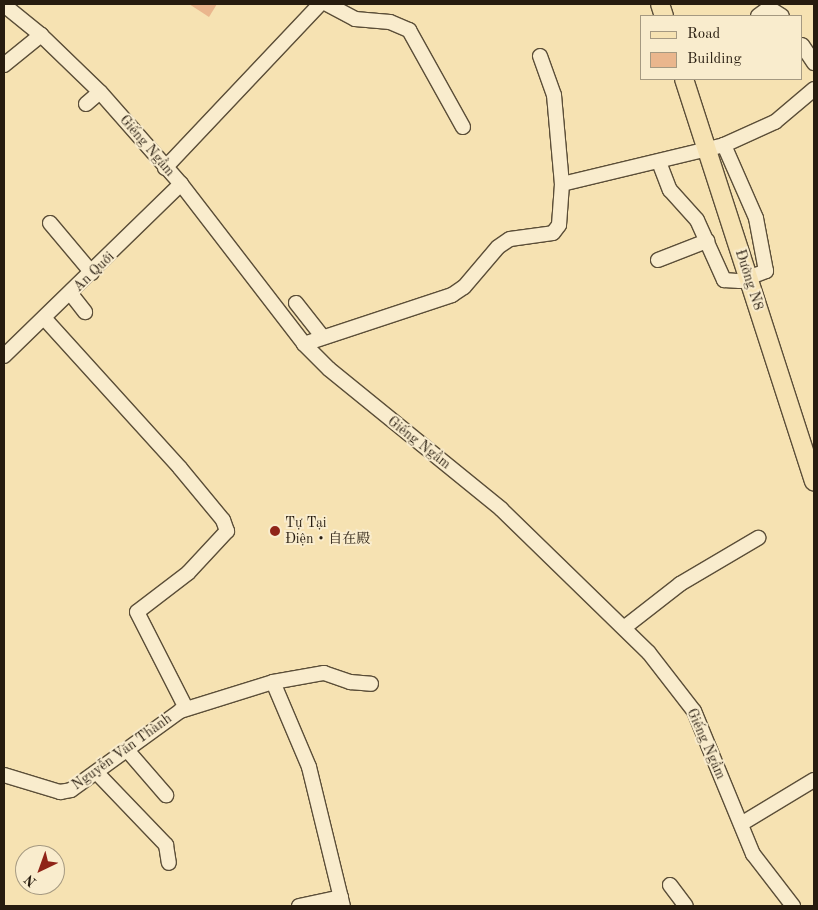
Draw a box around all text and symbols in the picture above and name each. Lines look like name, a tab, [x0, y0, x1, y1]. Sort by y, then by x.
legend	[640, 15, 803, 80]
text: Road	[687, 27, 720, 42]
text: Building	[687, 52, 742, 67]
street label: Giếng Ngầm	[116, 112, 178, 180]
street label: Đường N8	[731, 247, 767, 313]
street label: An Quới	[70, 249, 118, 295]
street label: Giếng Ngầm	[384, 413, 454, 473]
place label: Tự Tại Điện • 自在殿	[285, 515, 370, 548]
marker: Tự Tại Điện • 自在殿	[269, 525, 281, 537]
street label: Giếng Ngầm	[683, 706, 729, 782]
street label: Nguyễn Văn Thành	[69, 710, 175, 794]
north arrow	[15, 845, 65, 895]
text: N	[22, 872, 39, 889]

